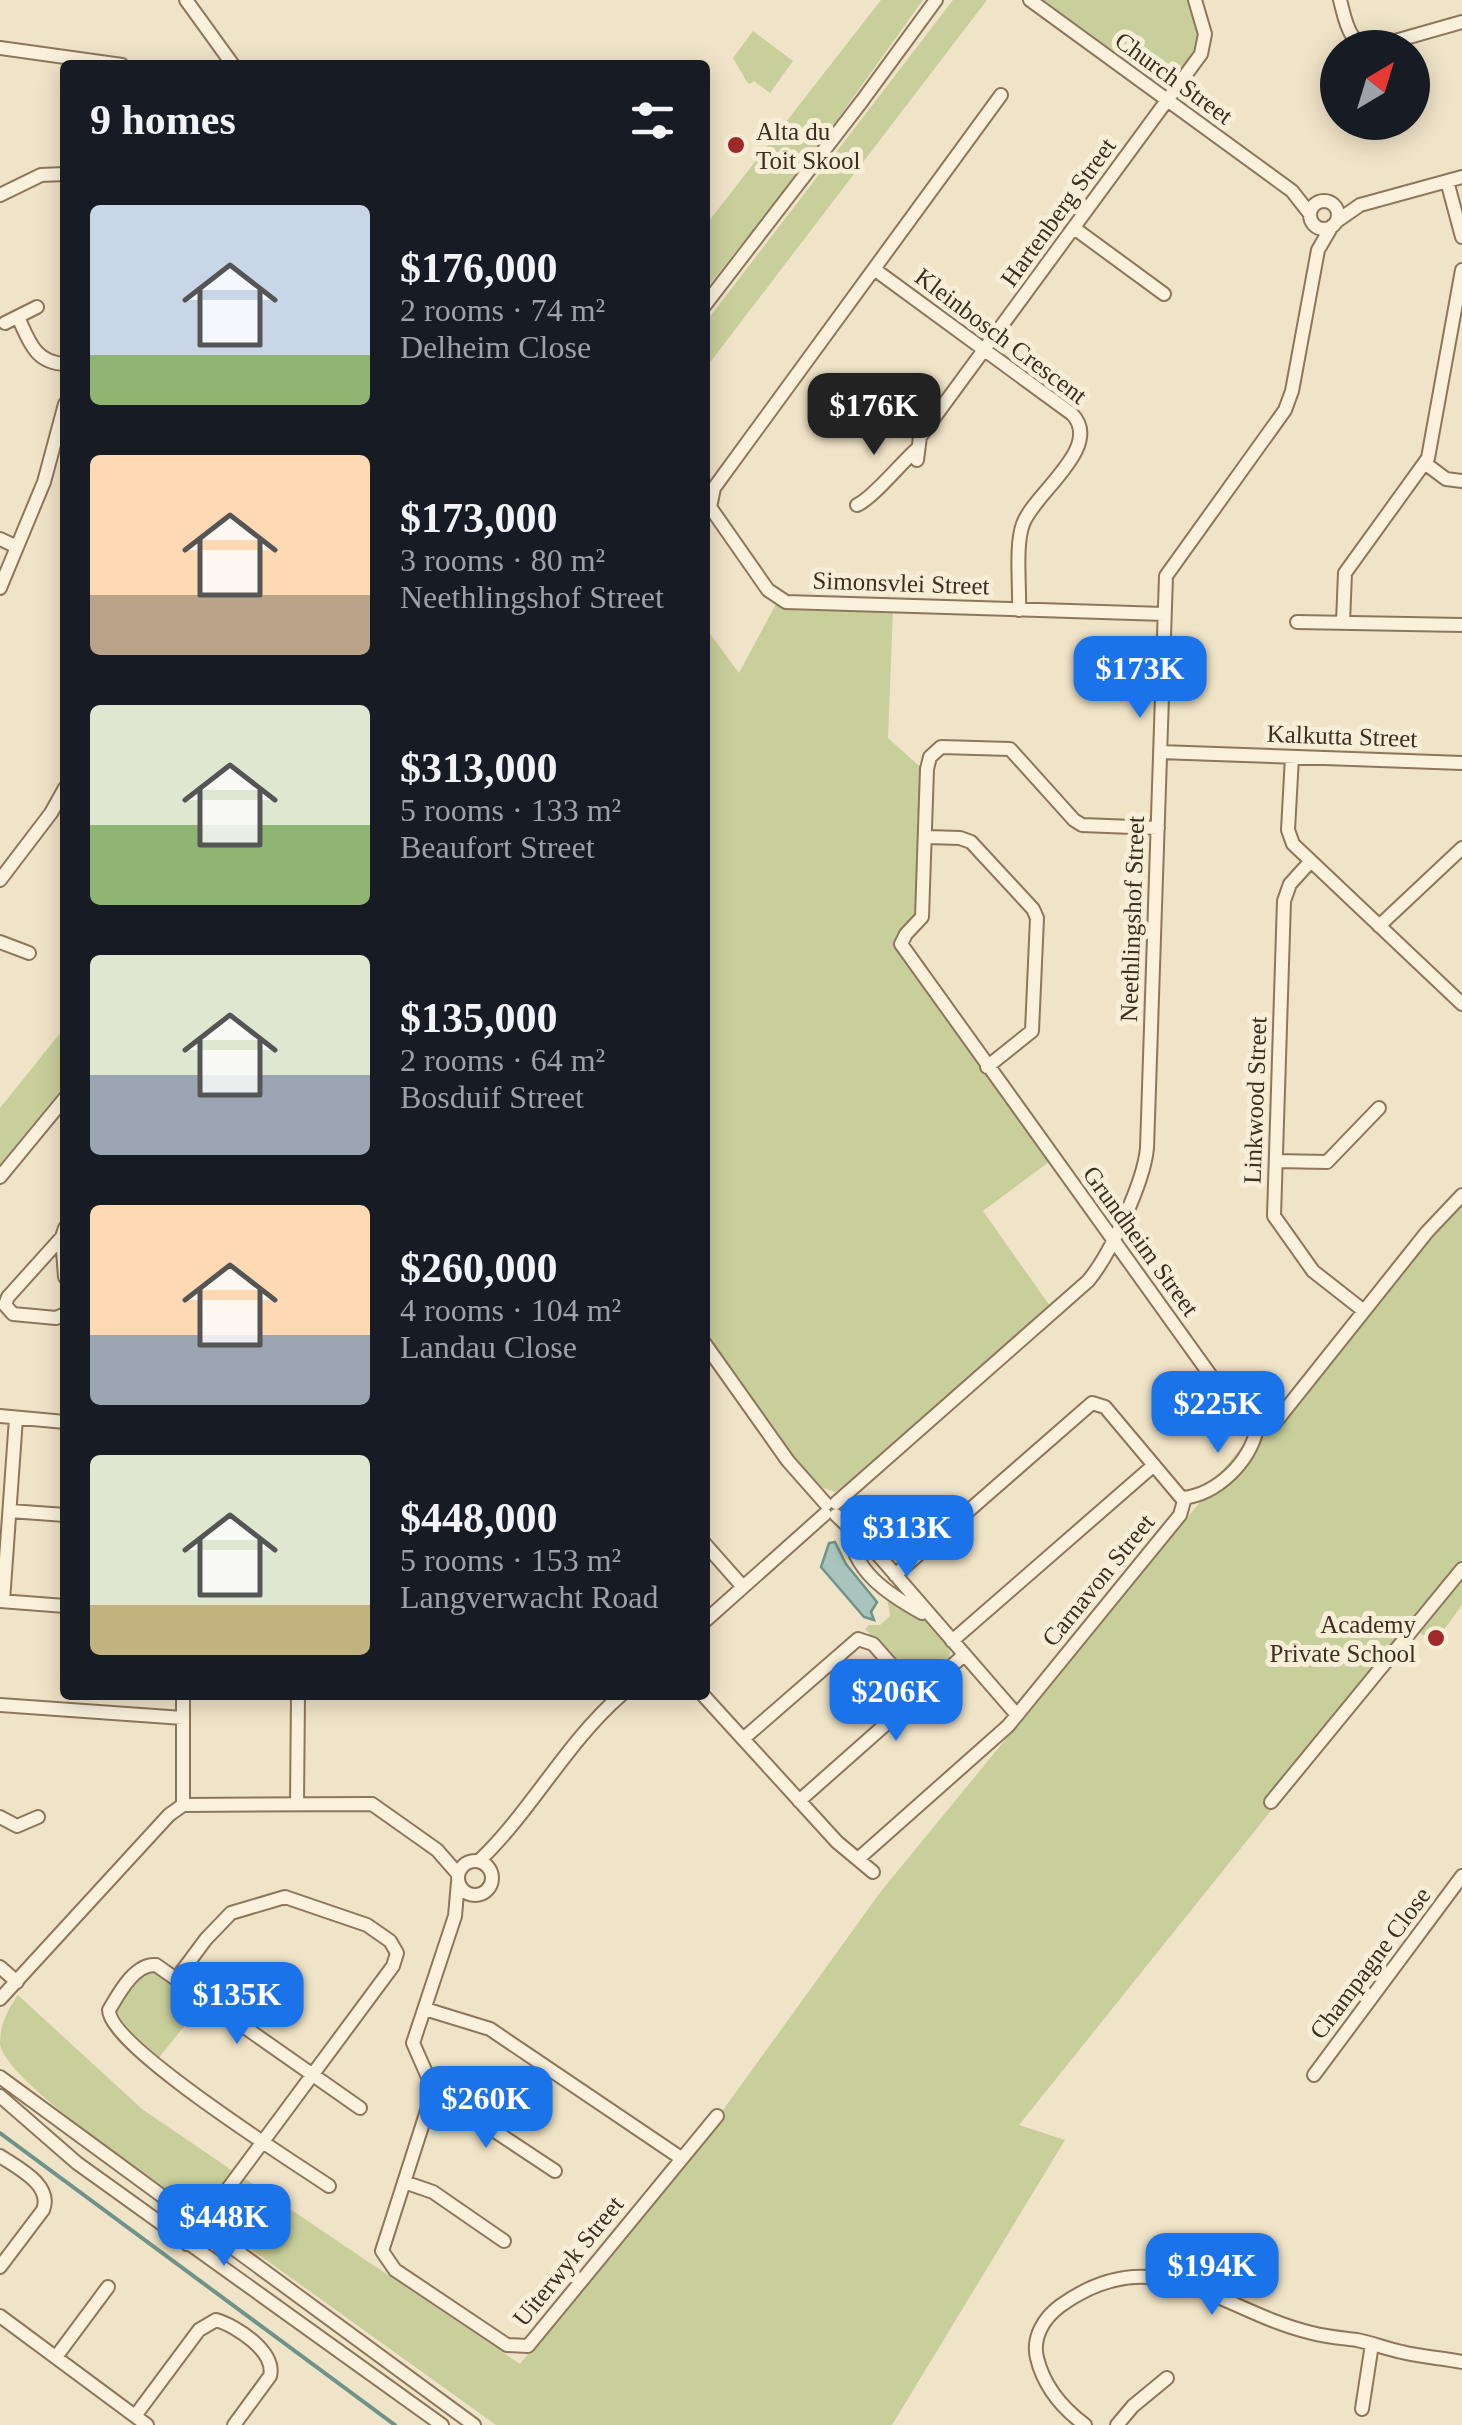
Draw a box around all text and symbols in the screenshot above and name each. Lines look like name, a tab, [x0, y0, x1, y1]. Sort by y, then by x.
street label: Church Street	[1110, 26, 1238, 130]
north arrow	[1320, 30, 1430, 140]
map controls	[1320, 30, 1430, 140]
icon: filters	[625, 93, 680, 148]
text: 9 homes	[90, 97, 236, 143]
place label: Alta du Toit Skool	[756, 118, 861, 174]
street label: Hartenberg Street	[995, 133, 1121, 291]
marker: Alta du Toit Skool	[725, 134, 747, 156]
icon: home	[170, 245, 290, 365]
text: $176,000	[400, 245, 558, 291]
street label: Kleinbosch Crescent	[910, 263, 1092, 409]
text: 2 rooms · 74 m²	[400, 292, 605, 328]
text: Delheim Close	[400, 329, 591, 365]
pin: $176K	[804, 373, 944, 458]
text: $176K	[830, 387, 918, 423]
icon: home	[170, 495, 290, 615]
text: $173,000	[400, 495, 558, 541]
text: 3 rooms · 80 m²	[400, 542, 605, 578]
street label: Simonsvlei Street	[812, 566, 990, 600]
text: Neethlingshof Street	[400, 579, 664, 615]
pin: $173K	[1070, 636, 1210, 721]
text: $173K	[1096, 650, 1184, 686]
street label: Kalkutta Street	[1266, 720, 1418, 752]
icon: home	[170, 745, 290, 865]
text: $313,000	[400, 745, 558, 791]
text: 5 rooms · 133 m²	[400, 792, 621, 828]
street label: Neethlingshof Street	[1115, 815, 1149, 1023]
text: Beaufort Street	[400, 829, 595, 865]
icon: home	[170, 995, 290, 1115]
text: $135,000	[400, 995, 558, 1041]
street label: Linkwood Street	[1239, 1016, 1271, 1184]
text: 2 rooms · 64 m²	[400, 1042, 605, 1078]
text: Bosduif Street	[400, 1079, 584, 1115]
street label: Grundheim Street	[1078, 1161, 1204, 1321]
icon: home	[170, 1245, 290, 1365]
text: $260,000	[400, 1245, 558, 1291]
text: 4 rooms · 104 m²	[400, 1292, 621, 1328]
text: Landau Close	[400, 1329, 577, 1365]
pin: $225K	[1148, 1371, 1288, 1456]
text: $225K	[1174, 1385, 1262, 1421]
icon: home	[170, 1495, 290, 1615]
text: $448,000	[400, 1495, 558, 1541]
pin: $313K	[837, 1495, 977, 1580]
text: $313K	[863, 1509, 951, 1545]
street label: Carnavon Street	[1037, 1509, 1159, 1651]
text: 5 rooms · 153 m²	[400, 1542, 621, 1578]
text: Langverwacht Road	[400, 1579, 659, 1615]
place label: Academy Private School	[1269, 1611, 1416, 1667]
marker: Academy Private School	[1425, 1627, 1447, 1649]
pin: $206K	[826, 1659, 966, 1744]
text: $206K	[852, 1673, 940, 1709]
street label: Champagne Close	[1304, 1882, 1436, 2044]
pin: $135K	[167, 1962, 307, 2047]
text: $135K	[193, 1976, 281, 2012]
pin: $260K	[416, 2066, 556, 2151]
text: $260K	[442, 2080, 530, 2116]
pin: $448K	[154, 2184, 294, 2269]
street label: Uiterwyk Street	[507, 2191, 629, 2331]
text: $448K	[180, 2198, 268, 2234]
pin: $194K	[1142, 2233, 1282, 2318]
text: $194K	[1168, 2247, 1256, 2283]

